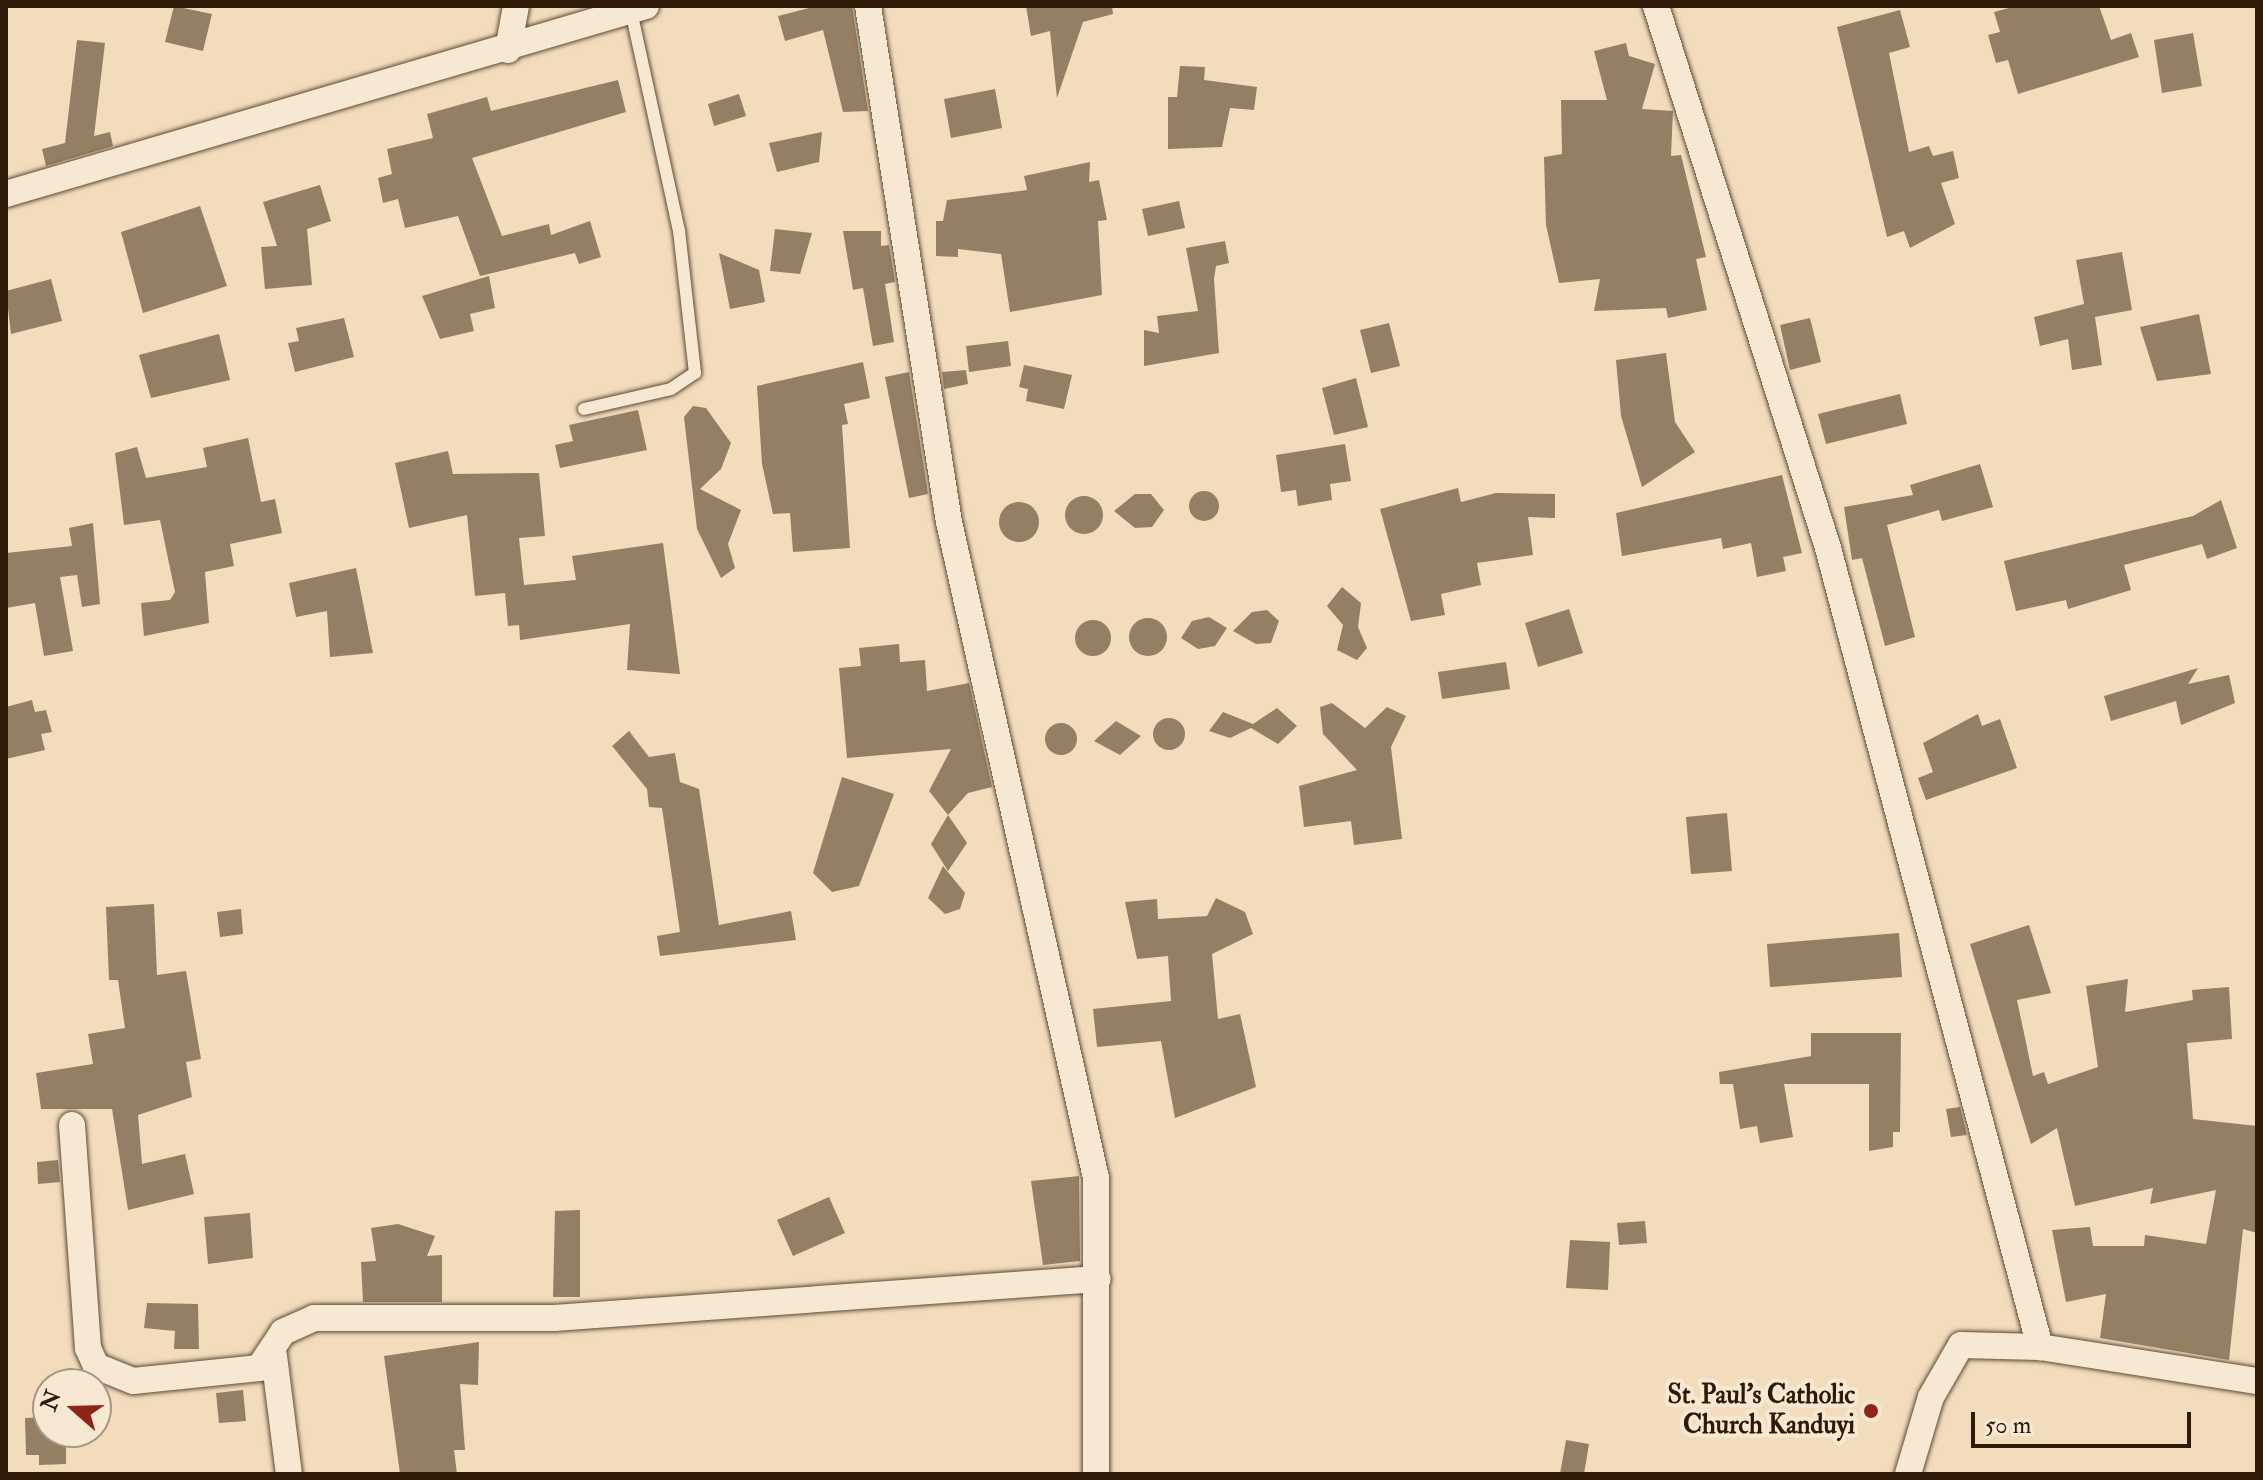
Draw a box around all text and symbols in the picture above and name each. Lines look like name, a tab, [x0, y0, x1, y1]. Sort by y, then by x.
north arrow	[32, 1368, 112, 1448]
place label: St. Paul's Catholic Church Kanduyi	[1668, 1380, 1855, 1442]
text: N	[35, 1386, 68, 1415]
scale bar	[1975, 1396, 2195, 1446]
marker: St. Paul's Catholic Church Kanduyi	[1862, 1402, 1880, 1420]
text: 50 m	[1985, 1410, 2031, 1441]

